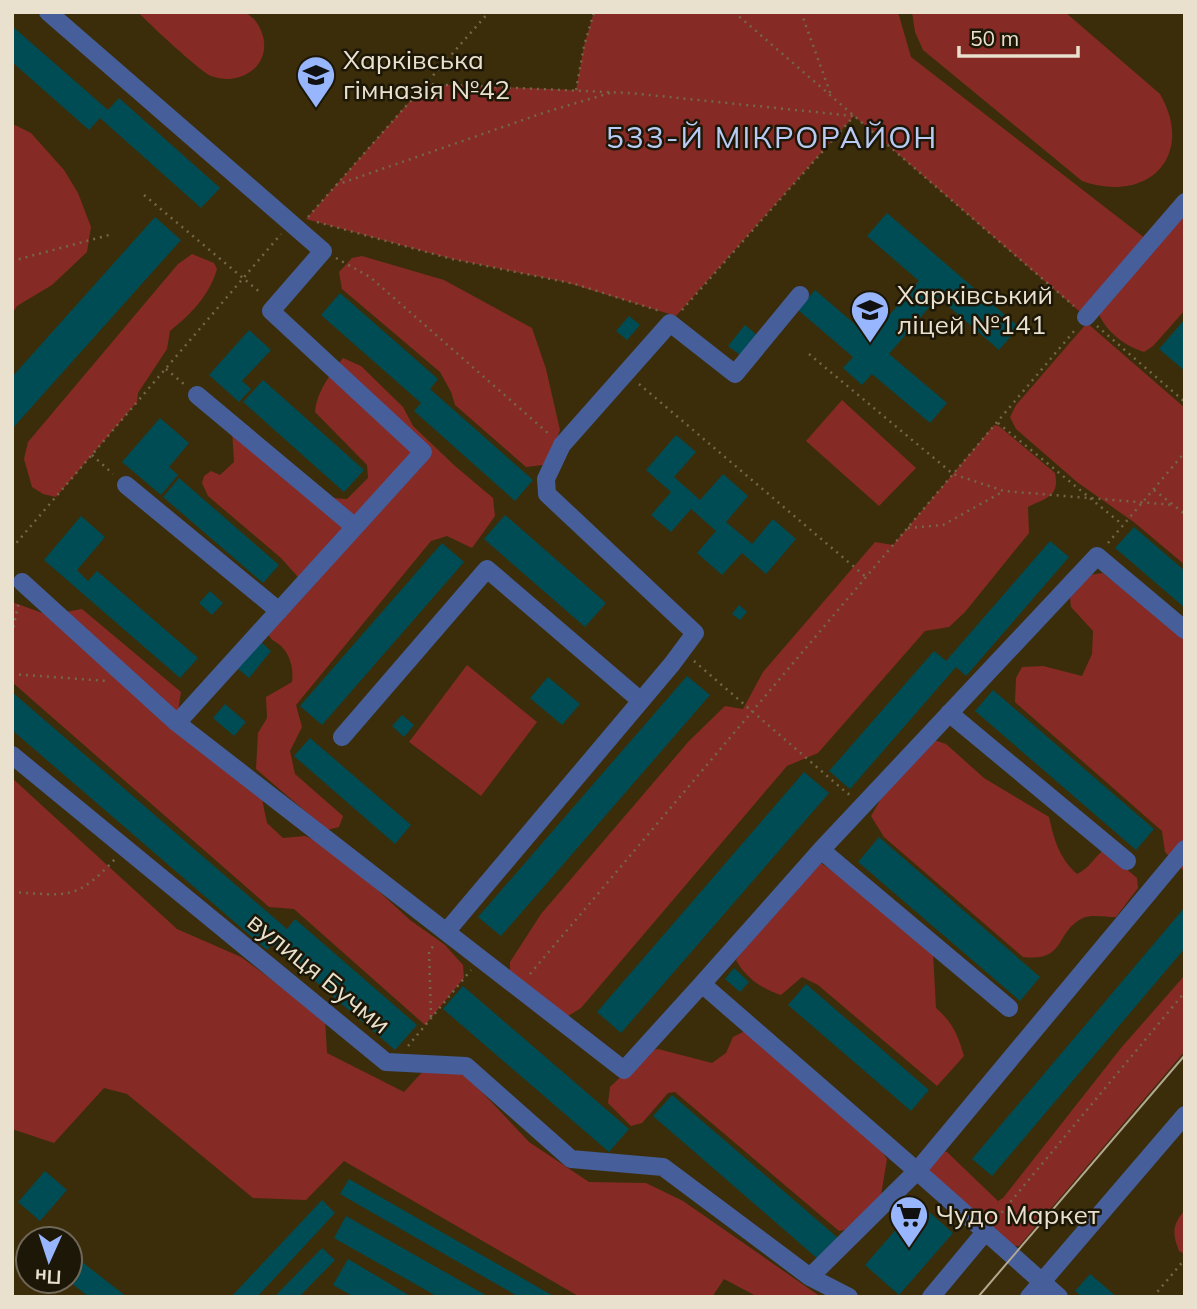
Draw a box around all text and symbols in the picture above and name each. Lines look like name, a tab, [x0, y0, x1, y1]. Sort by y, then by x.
scale bar	[959, 14, 1078, 58]
text: 50 m	[970, 25, 1019, 51]
place label: Харківська гімназія №42	[343, 43, 510, 106]
school or university icon: Харківська гімназія №42	[295, 54, 337, 109]
district label: 533-Й МІКРОРАЙОН	[606, 118, 938, 156]
place label: Харківський ліцей №141	[897, 278, 1053, 341]
school or university icon: Харківський ліцей №141	[849, 289, 891, 344]
street label: вулиця Бучми	[241, 905, 398, 1040]
supermarket icon: Чудо Маркет	[888, 1194, 930, 1249]
place label: Чудо Маркет	[936, 1198, 1100, 1231]
north arrow	[14, 1225, 84, 1295]
text: Пн	[34, 1264, 62, 1290]

